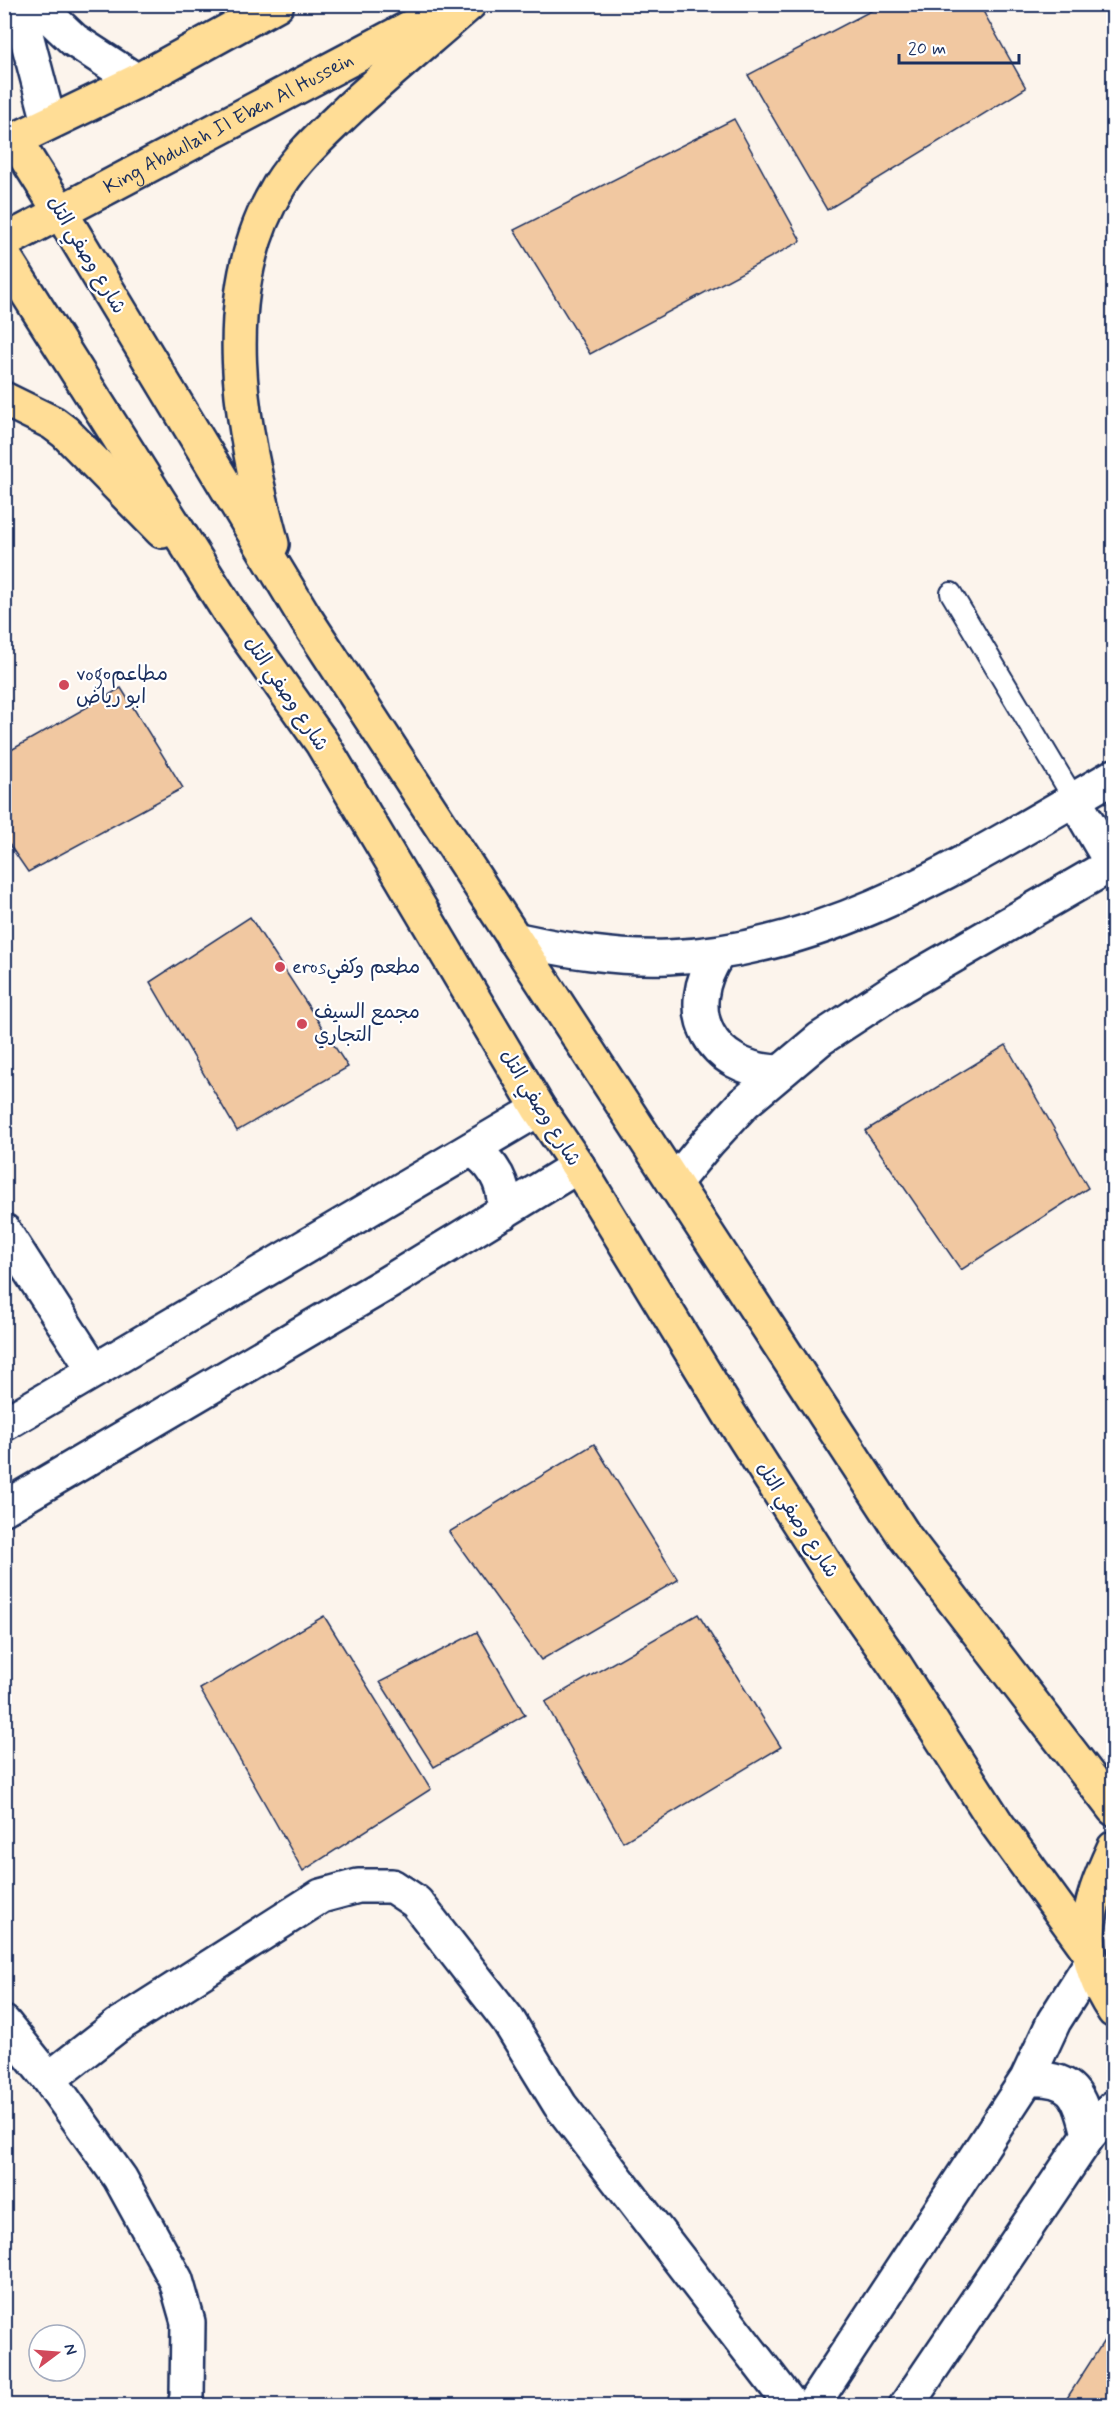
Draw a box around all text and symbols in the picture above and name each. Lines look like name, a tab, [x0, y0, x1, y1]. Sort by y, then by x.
scale bar	[899, 27, 1019, 65]
text: 20 m	[908, 37, 946, 61]
street label: King Abdullah II Eben Al Hussein	[99, 46, 358, 200]
street label: شارع وصفي التل	[37, 191, 132, 321]
street label: شارع وصفي التل	[235, 631, 335, 759]
place label: vogoمطاعم ابو رياض	[76, 661, 168, 711]
marker: vogoمطاعم ابو رياض	[57, 678, 71, 692]
place label: erosمطعم وكفي	[292, 954, 420, 984]
marker: erosمطعم وكفي	[273, 960, 287, 974]
place label: مجمع السيف التجاري	[314, 999, 420, 1049]
marker: مجمع السيف التجاري	[295, 1017, 309, 1031]
street label: شارع وصفي التل	[491, 1044, 587, 1173]
street label: شارع وصفي التل	[747, 1457, 845, 1585]
north arrow	[27, 2323, 87, 2383]
text: N	[58, 2341, 82, 2357]

